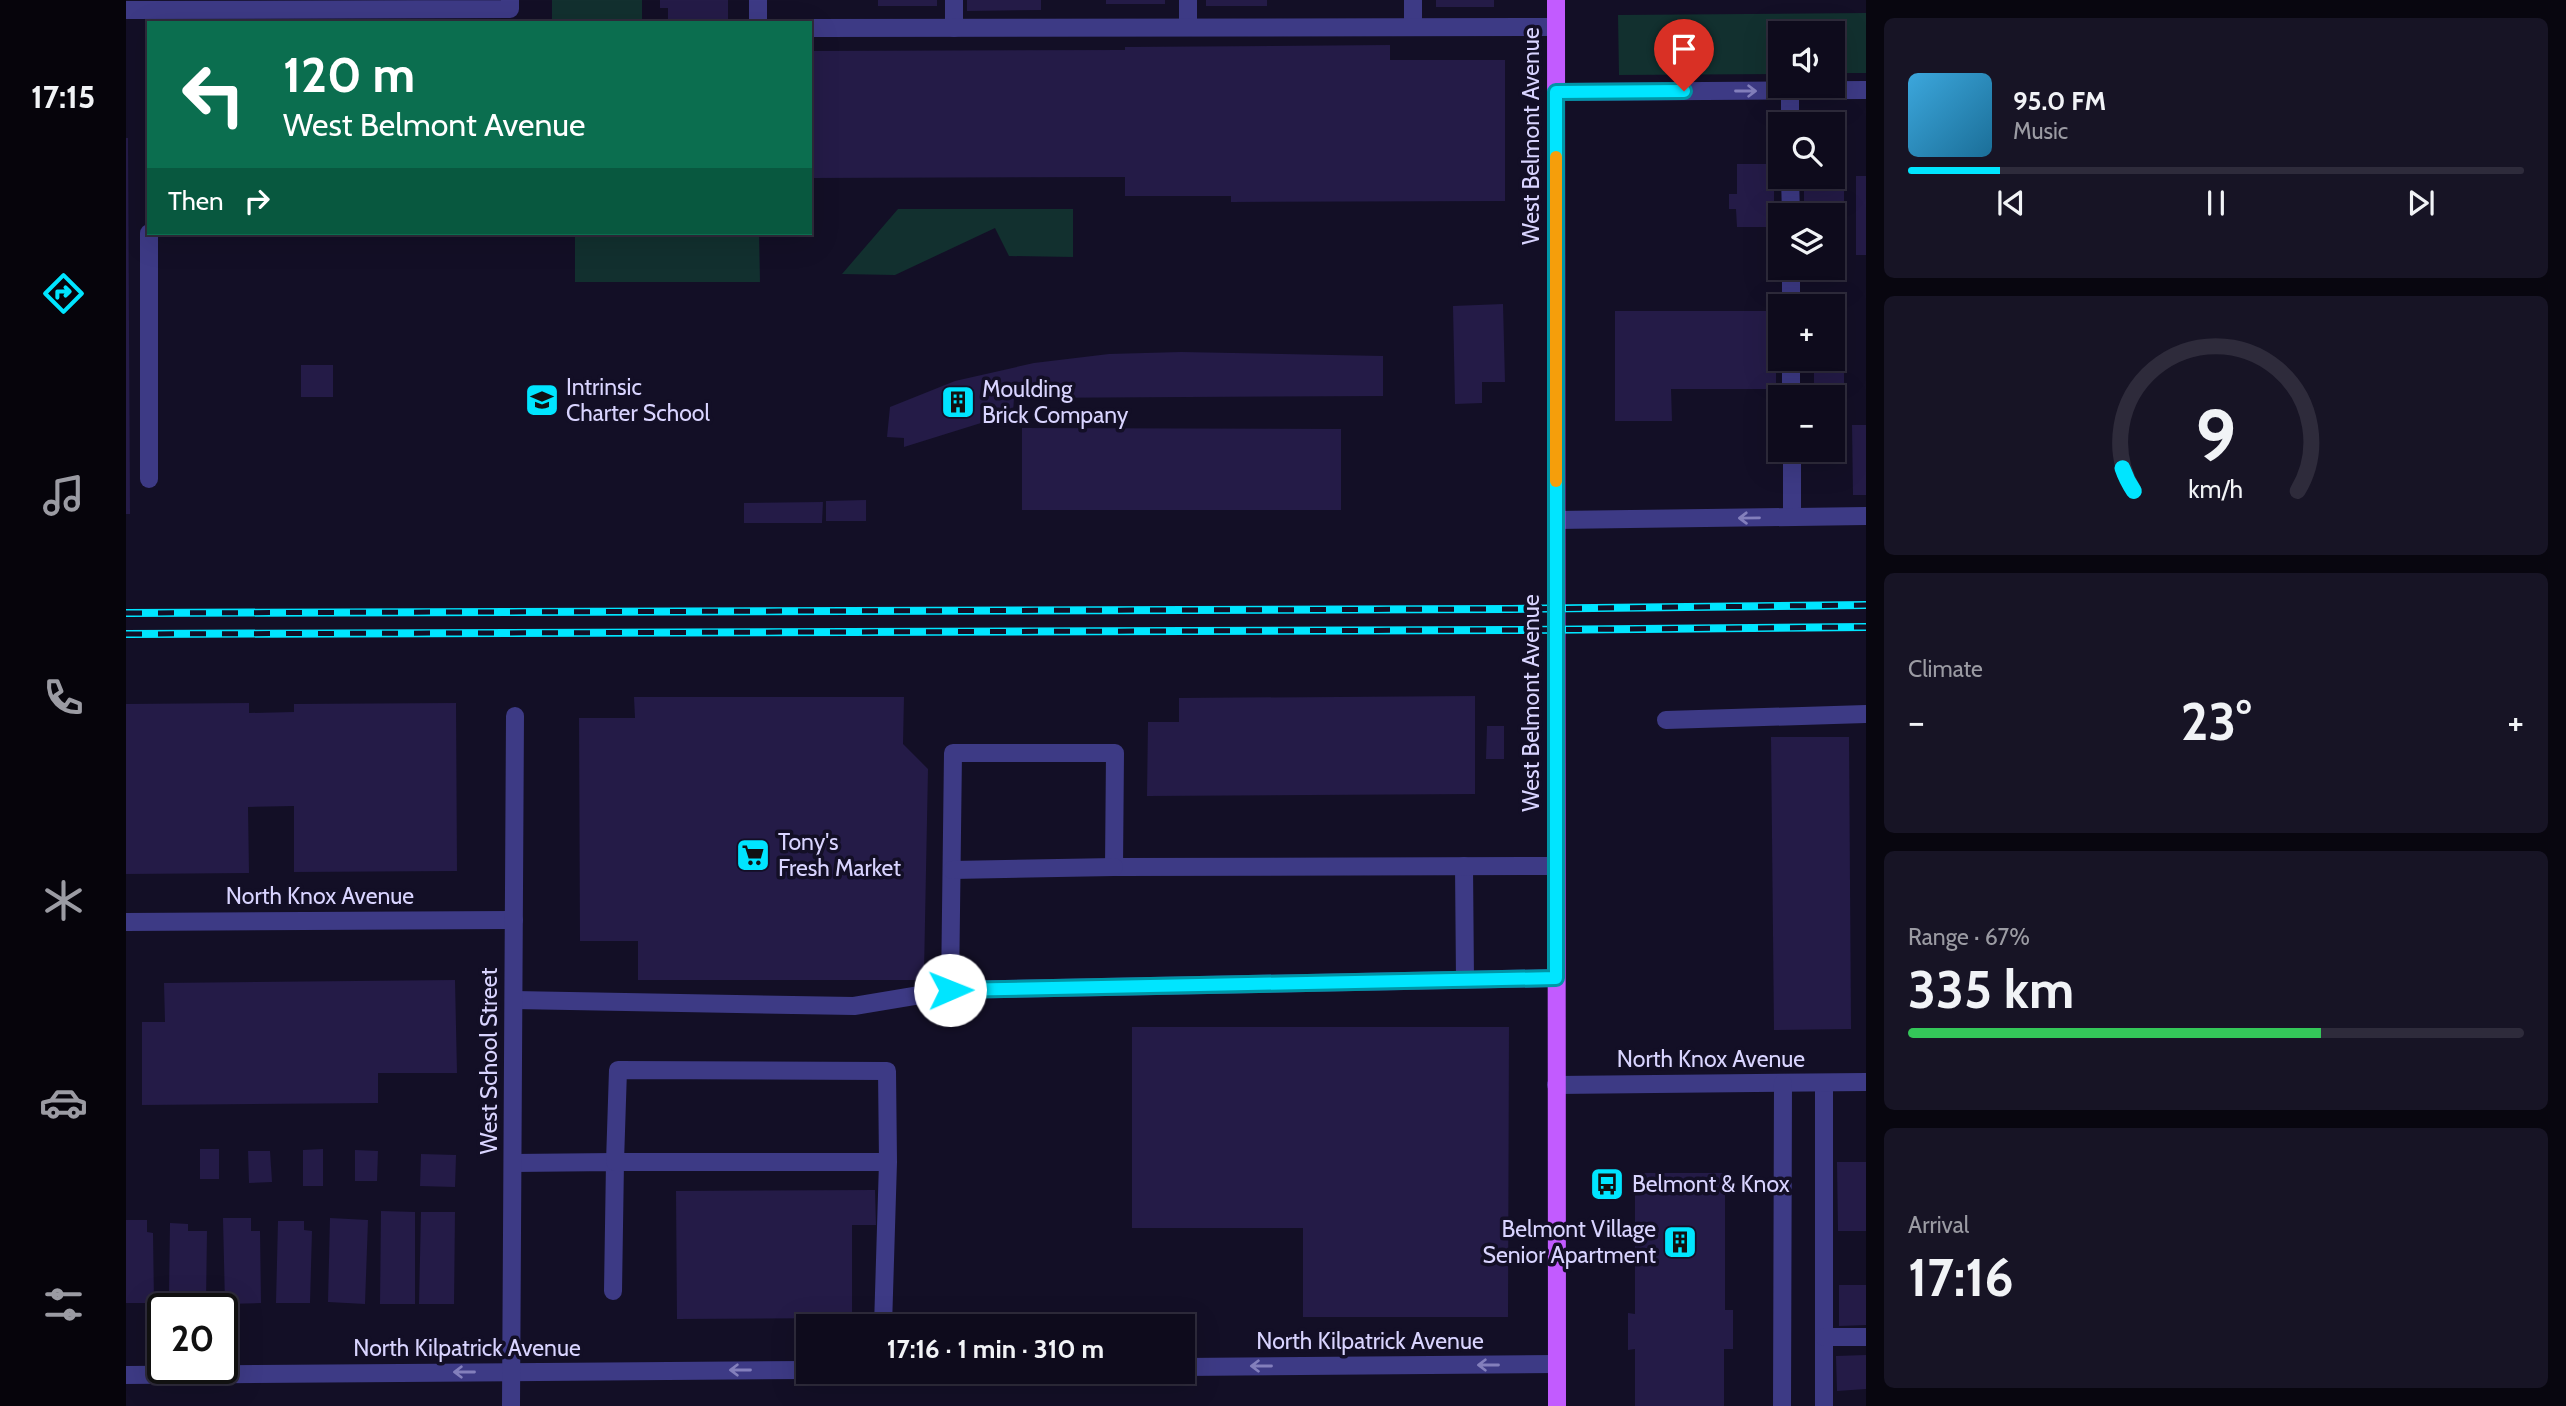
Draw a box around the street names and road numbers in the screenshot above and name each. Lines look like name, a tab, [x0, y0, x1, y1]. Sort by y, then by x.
street label: West Belmont Avenue	[1517, 27, 1545, 245]
street label: West Belmont Avenue	[1517, 594, 1545, 812]
street label: North Knox Avenue	[226, 882, 414, 910]
street label: West School Street	[475, 968, 503, 1154]
street label: North Knox Avenue	[1617, 1045, 1805, 1073]
street label: North Kilpatrick Avenue	[1256, 1327, 1484, 1355]
street label: North Kilpatrick Avenue	[353, 1334, 581, 1362]

